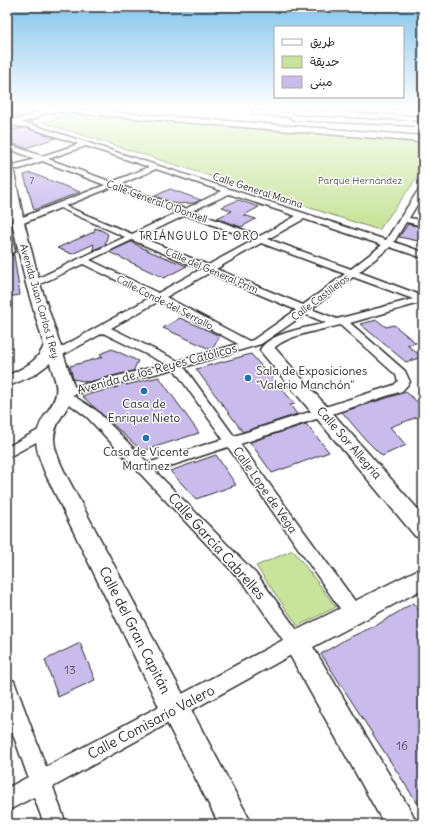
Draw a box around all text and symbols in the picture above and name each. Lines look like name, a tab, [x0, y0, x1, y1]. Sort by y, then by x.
legend	[274, 26, 404, 98]
text: طريق	[310, 34, 335, 49]
text: حديقة	[310, 54, 339, 69]
text: مبنى	[310, 74, 333, 90]
street label: Calle General Marina	[211, 170, 305, 211]
park label: Parque Hernández	[318, 174, 402, 187]
house number: 7	[30, 175, 35, 186]
street label: Calle General O'Donnell	[105, 177, 209, 226]
district label: TRIÁNGULO DE ORO	[138, 228, 260, 243]
street label: Avenida Juan Carlos I Rey	[17, 242, 62, 360]
street label: Calle del General Prim	[163, 245, 260, 296]
street label: Calle Castillejos	[289, 271, 352, 323]
street label: Calle Conde del Serrallo	[114, 272, 216, 333]
street label: Avenida de los Reyes Católicos	[75, 340, 238, 397]
place label: Sala de Exposiciones "Valerio Manchón"	[256, 363, 367, 392]
marker: Sala de Exposiciones "Valerio Manchón"	[243, 373, 253, 383]
marker: Casa de Enrique Nieto	[139, 386, 149, 396]
place label: Casa de Enrique Nieto	[108, 396, 181, 425]
street label: Calle Sor Allegría	[314, 403, 385, 482]
marker: Casa de Vicente Martínez	[141, 433, 151, 443]
place label: Casa de Vicente Martínez	[103, 444, 189, 473]
street label: Calle Lope de Vega	[230, 444, 301, 536]
street label: Calle García Cabrelles	[164, 489, 270, 603]
street label: Calle del Gran Capitán	[95, 563, 175, 697]
house number: 13	[64, 662, 76, 677]
street label: Calle Comisario Valero	[84, 681, 218, 763]
house number: 16	[396, 738, 408, 753]

